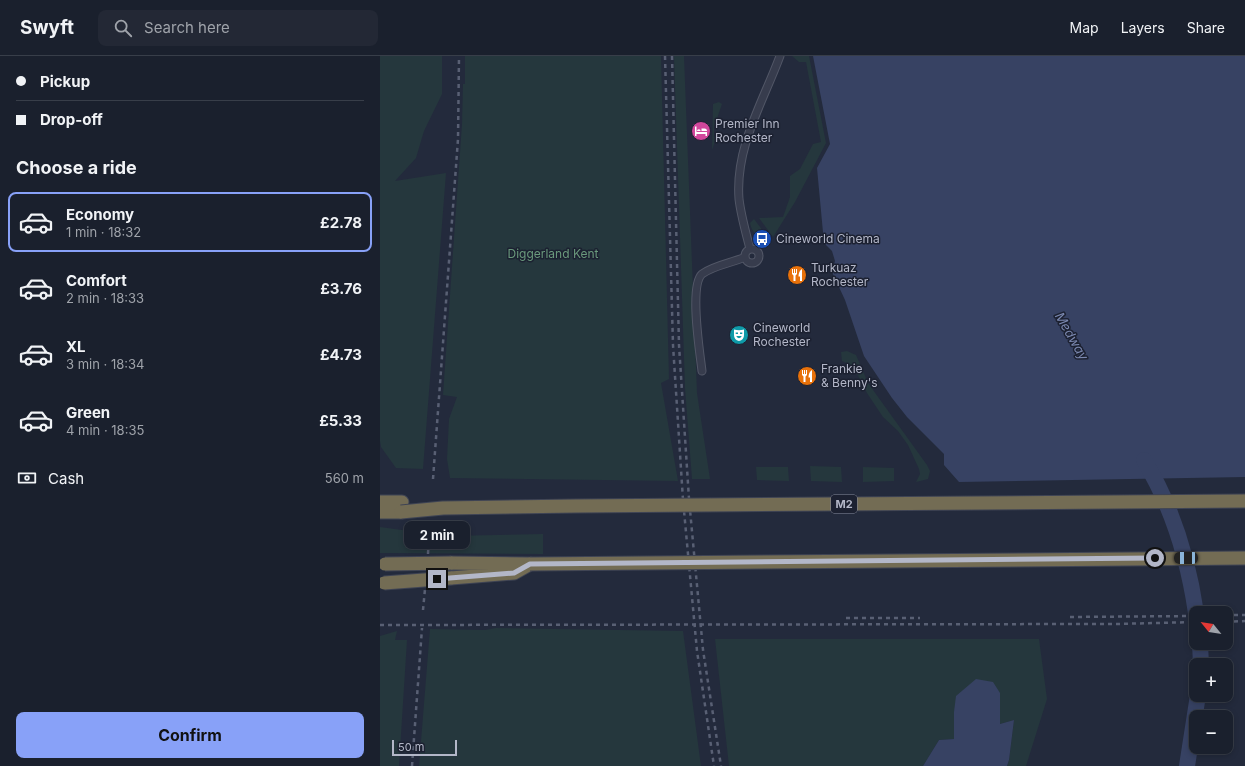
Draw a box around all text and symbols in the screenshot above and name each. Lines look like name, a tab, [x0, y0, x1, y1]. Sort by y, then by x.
search box	[98, 10, 378, 46]
text: Swyft	[20, 16, 74, 39]
icon: search	[112, 17, 134, 39]
text: Search here	[144, 18, 230, 37]
text: Map	[1070, 19, 1099, 36]
text: Layers	[1121, 19, 1165, 36]
text: Share	[1187, 19, 1225, 36]
text: Pickup	[40, 72, 90, 91]
text: Drop-off	[40, 110, 103, 129]
place label: Premier Inn Rochester	[715, 116, 780, 145]
hotel icon: Premier Inn Rochester	[690, 120, 712, 142]
text: Choose a ride	[16, 157, 137, 178]
icon: car	[18, 204, 54, 240]
text: Economy	[66, 205, 134, 224]
text: £2.78	[320, 213, 362, 232]
text: 1 min · 18:32	[66, 224, 141, 240]
bus stop icon: Cineworld Cinema	[751, 228, 773, 250]
place label: Cineworld Cinema	[776, 231, 880, 246]
park label: Diggerland Kent	[507, 246, 599, 261]
place label: Turkuaz Rochester	[811, 260, 869, 289]
restaurant icon: Turkuaz Rochester	[786, 264, 808, 286]
icon: car	[18, 270, 54, 306]
text: Comfort	[66, 271, 127, 290]
text: £3.76	[320, 279, 362, 298]
text: 2 min · 18:33	[66, 290, 144, 306]
water label: Medway	[1052, 309, 1092, 363]
place label: Cineworld Rochester	[753, 320, 811, 349]
theatre icon: Cineworld Rochester	[728, 324, 750, 346]
icon: car	[18, 336, 54, 372]
text: XL	[66, 337, 86, 356]
text: £4.73	[320, 345, 362, 364]
text: 3 min · 18:34	[66, 356, 144, 372]
place label: Frankie & Benny's	[821, 361, 878, 390]
restaurant icon: Frankie & Benny's	[796, 365, 818, 387]
icon: car	[18, 402, 54, 438]
text: Green	[66, 403, 110, 422]
text: £5.33	[319, 411, 362, 430]
text: 4 min · 18:35	[66, 422, 144, 438]
icon: cash	[16, 467, 38, 489]
text: Cash	[48, 469, 84, 488]
text: 560 m	[325, 470, 364, 486]
road number: M2	[831, 495, 857, 513]
callout: 2 min	[404, 521, 470, 549]
text: 2 min	[420, 527, 454, 543]
route start	[1146, 549, 1164, 567]
car	[1174, 552, 1198, 564]
route end	[428, 570, 446, 588]
north arrow	[1189, 606, 1233, 650]
map controls	[1189, 606, 1233, 754]
button: +	[1189, 658, 1233, 702]
button: −	[1189, 710, 1233, 754]
button: Confirm	[16, 712, 364, 758]
scale bar	[392, 738, 457, 757]
text: 50 m	[398, 740, 424, 754]

